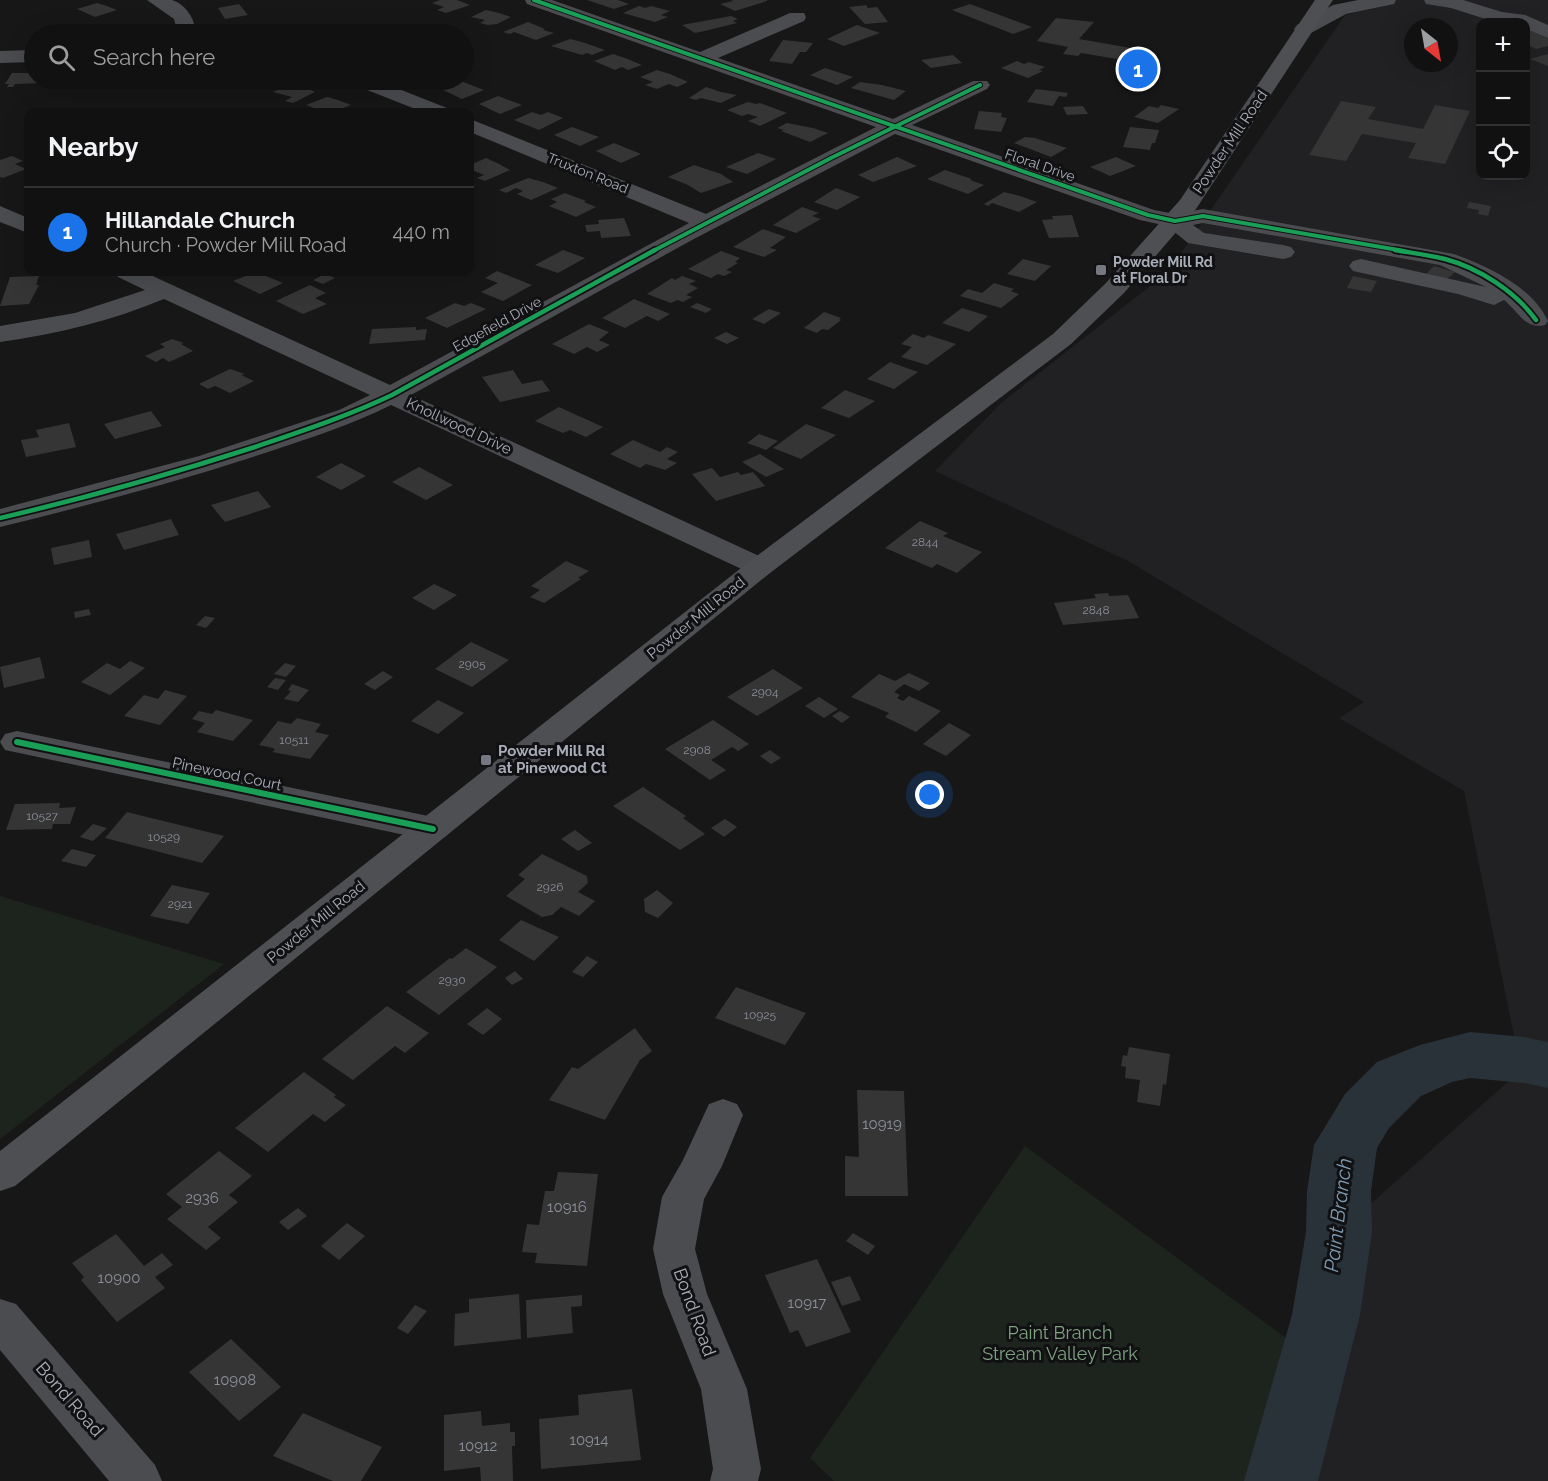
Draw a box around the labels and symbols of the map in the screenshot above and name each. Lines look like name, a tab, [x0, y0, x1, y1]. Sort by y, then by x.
north arrow	[1404, 18, 1458, 72]
pin: 1	[1118, 46, 1158, 92]
street label: Powder Mill Road	[1189, 87, 1271, 197]
street label: Floral Drive	[1003, 146, 1077, 184]
street label: Truxton Road	[545, 150, 631, 196]
place label: Powder Mill Rd at Floral Dr	[1113, 254, 1213, 286]
marker: Powder Mill Rd at Floral Dr	[1094, 263, 1108, 277]
street label: Edgefield Drive	[450, 293, 544, 355]
street label: Knollwood Drive	[404, 394, 515, 458]
house number: 2844	[912, 535, 939, 549]
street label: Powder Mill Road	[643, 573, 749, 663]
house number: 2848	[1082, 603, 1110, 617]
house number: 2905	[458, 657, 486, 671]
house number: 2904	[751, 685, 779, 699]
house number: 10511	[279, 733, 309, 747]
place label: Powder Mill Rd at Pinewood Ct	[498, 742, 607, 777]
house number: 2908	[683, 743, 711, 757]
marker: Powder Mill Rd at Pinewood Ct	[479, 753, 493, 767]
street label: Pinewood Court	[171, 754, 283, 794]
your location	[915, 780, 944, 809]
house number: 10527	[26, 809, 58, 823]
house number: 10529	[148, 830, 180, 844]
street label: Powder Mill Road	[263, 877, 369, 967]
house number: 2926	[537, 880, 563, 894]
house number: 2921	[168, 897, 192, 911]
house number: 2930	[438, 973, 466, 987]
house number: 10925	[744, 1008, 777, 1022]
house number: 10919	[862, 1115, 902, 1133]
water label: Paint Branch	[1319, 1157, 1357, 1273]
house number: 2936	[185, 1189, 219, 1207]
house number: 10916	[547, 1198, 587, 1216]
street label: Bond Road	[669, 1265, 721, 1359]
house number: 10900	[98, 1269, 140, 1287]
house number: 10917	[788, 1294, 826, 1312]
park label: Paint Branch Stream Valley Park	[982, 1322, 1138, 1364]
street label: Bond Road	[32, 1357, 108, 1441]
house number: 10908	[214, 1371, 256, 1389]
house number: 10914	[569, 1431, 609, 1449]
house number: 10912	[459, 1437, 497, 1455]

